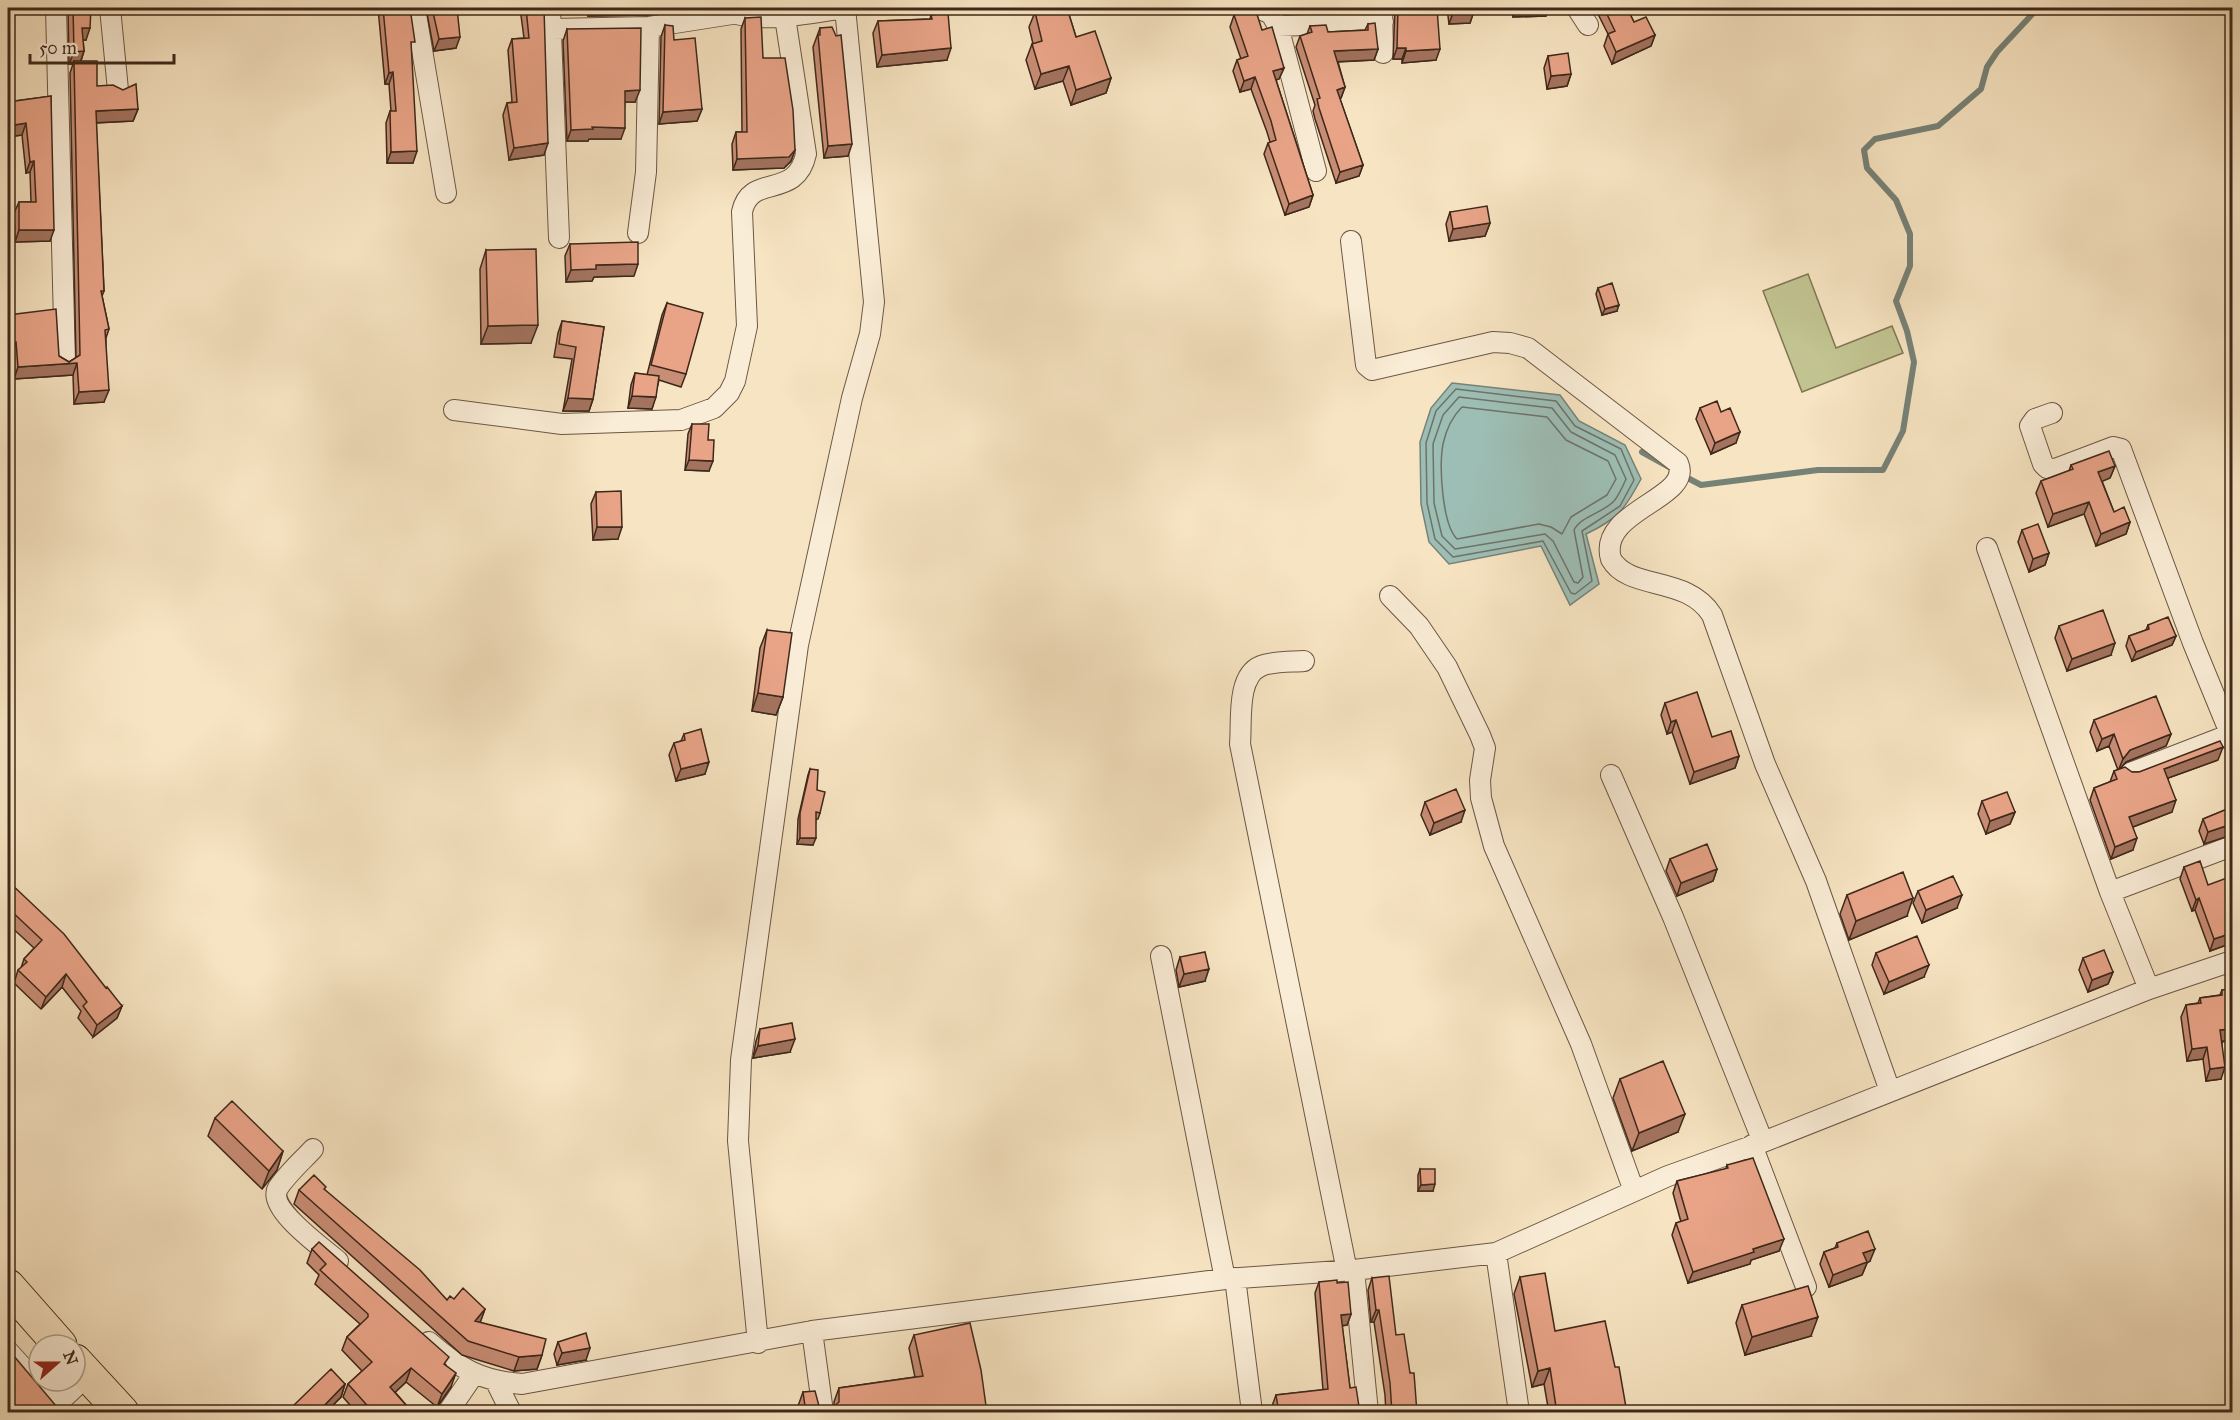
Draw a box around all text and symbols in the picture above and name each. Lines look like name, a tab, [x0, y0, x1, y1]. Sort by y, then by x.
scale bar	[30, 27, 174, 65]
text: 50 m	[39, 37, 77, 59]
north arrow	[27, 1333, 87, 1393]
text: N	[59, 1348, 82, 1368]

